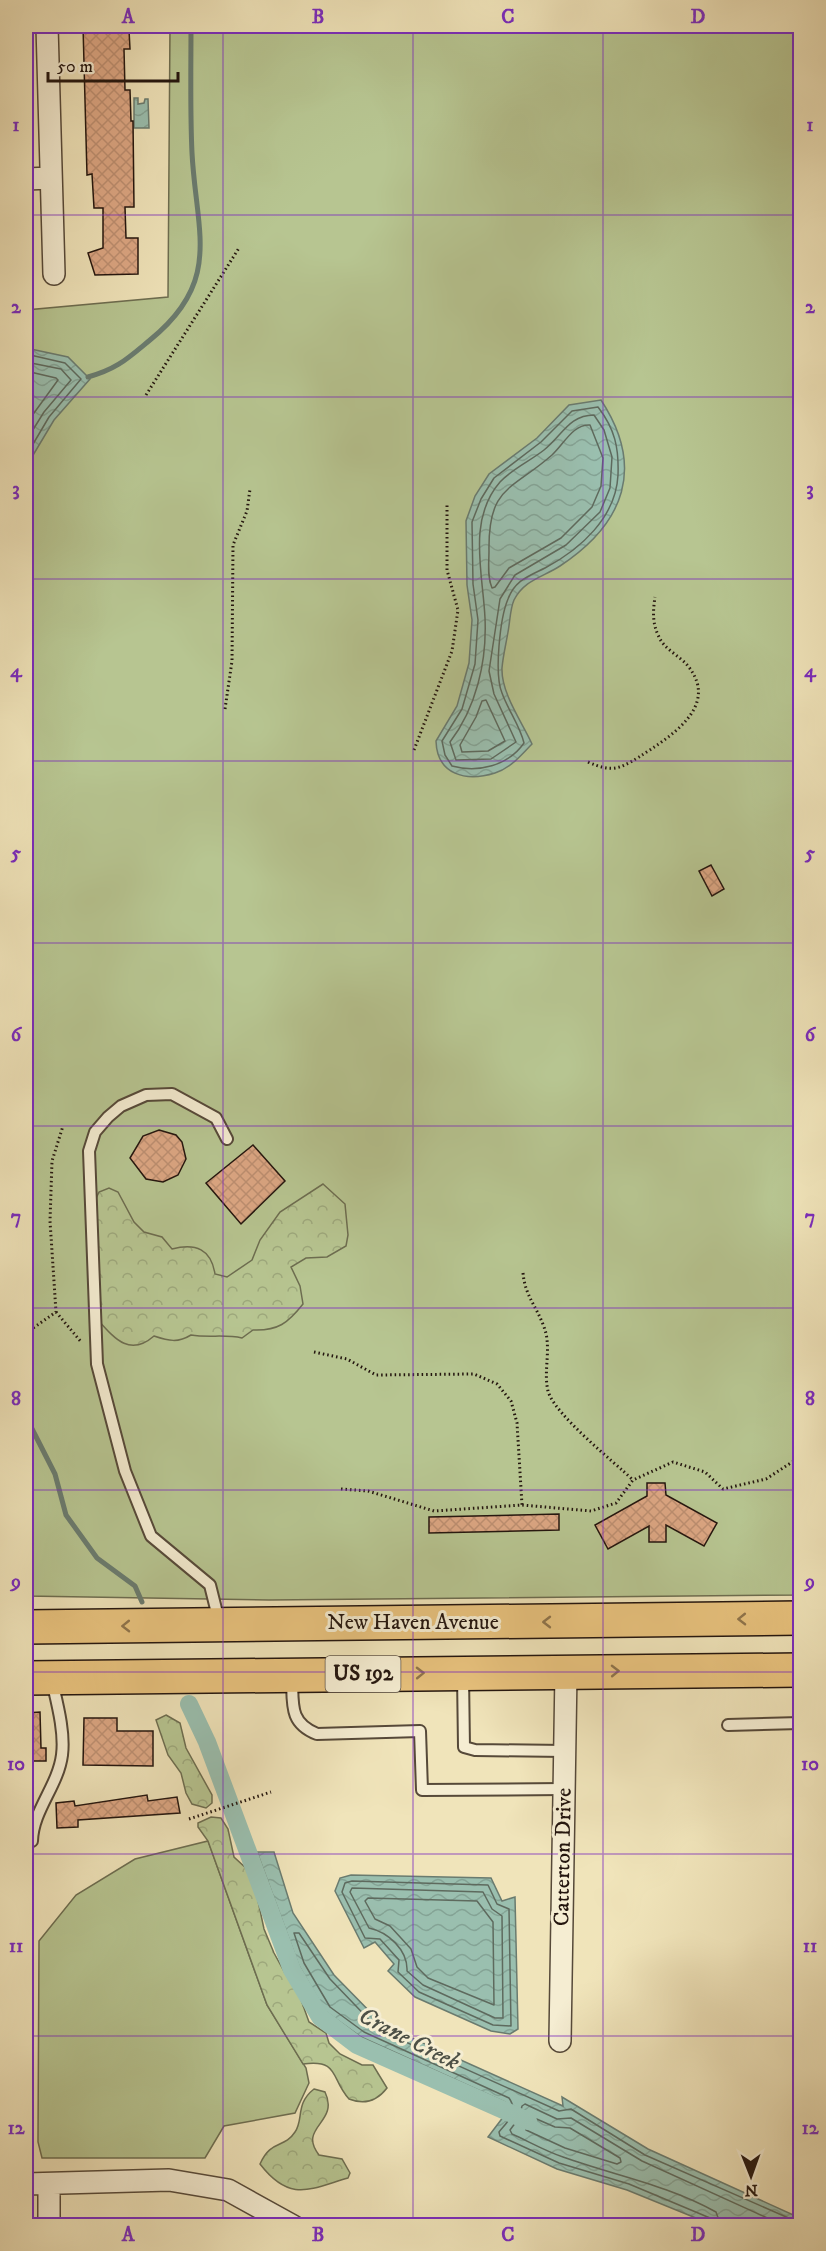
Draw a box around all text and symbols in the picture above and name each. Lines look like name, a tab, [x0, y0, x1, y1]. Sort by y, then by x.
text: A	[121, 5, 136, 30]
text: B	[312, 5, 324, 30]
text: C	[501, 5, 515, 30]
text: D	[691, 5, 706, 30]
scale bar	[48, 45, 178, 83]
text: 50 m	[57, 56, 93, 78]
text: 1	[12, 113, 20, 138]
text: 1	[806, 113, 814, 138]
text: 2	[11, 295, 22, 320]
text: 2	[805, 295, 816, 320]
text: 3	[12, 477, 20, 502]
text: 3	[806, 477, 814, 502]
text: 4	[10, 659, 23, 684]
text: 4	[804, 659, 817, 684]
text: 5	[10, 841, 21, 866]
text: 5	[804, 841, 815, 866]
text: 6	[11, 1023, 23, 1048]
text: 6	[805, 1023, 817, 1048]
text: 7	[11, 1205, 21, 1230]
text: 7	[805, 1205, 815, 1230]
text: 8	[11, 1387, 21, 1412]
text: 8	[805, 1387, 815, 1412]
text: 9	[9, 1570, 21, 1595]
text: 9	[803, 1570, 815, 1595]
street label: New Haven Avenue	[327, 1609, 499, 1636]
one-way arrow	[738, 1613, 747, 1625]
one-way arrow	[543, 1615, 552, 1628]
one-way arrow	[121, 1620, 130, 1632]
road number: US 192	[326, 1656, 400, 1692]
one-way arrow	[610, 1665, 619, 1678]
one-way arrow	[415, 1667, 424, 1679]
text: 10	[7, 1752, 25, 1777]
text: 10	[801, 1752, 819, 1777]
street label: Catterton Drive	[548, 1788, 578, 1926]
text: 11	[9, 1934, 23, 1959]
text: 11	[803, 1934, 817, 1959]
water label: Crane Creek	[353, 2001, 465, 2077]
text: 12	[7, 2116, 26, 2141]
text: 12	[801, 2116, 820, 2141]
north arrow	[721, 2146, 781, 2206]
text: N	[745, 2180, 758, 2200]
text: A	[121, 2223, 136, 2248]
text: B	[312, 2223, 324, 2248]
text: C	[501, 2223, 515, 2248]
text: D	[691, 2223, 706, 2248]

